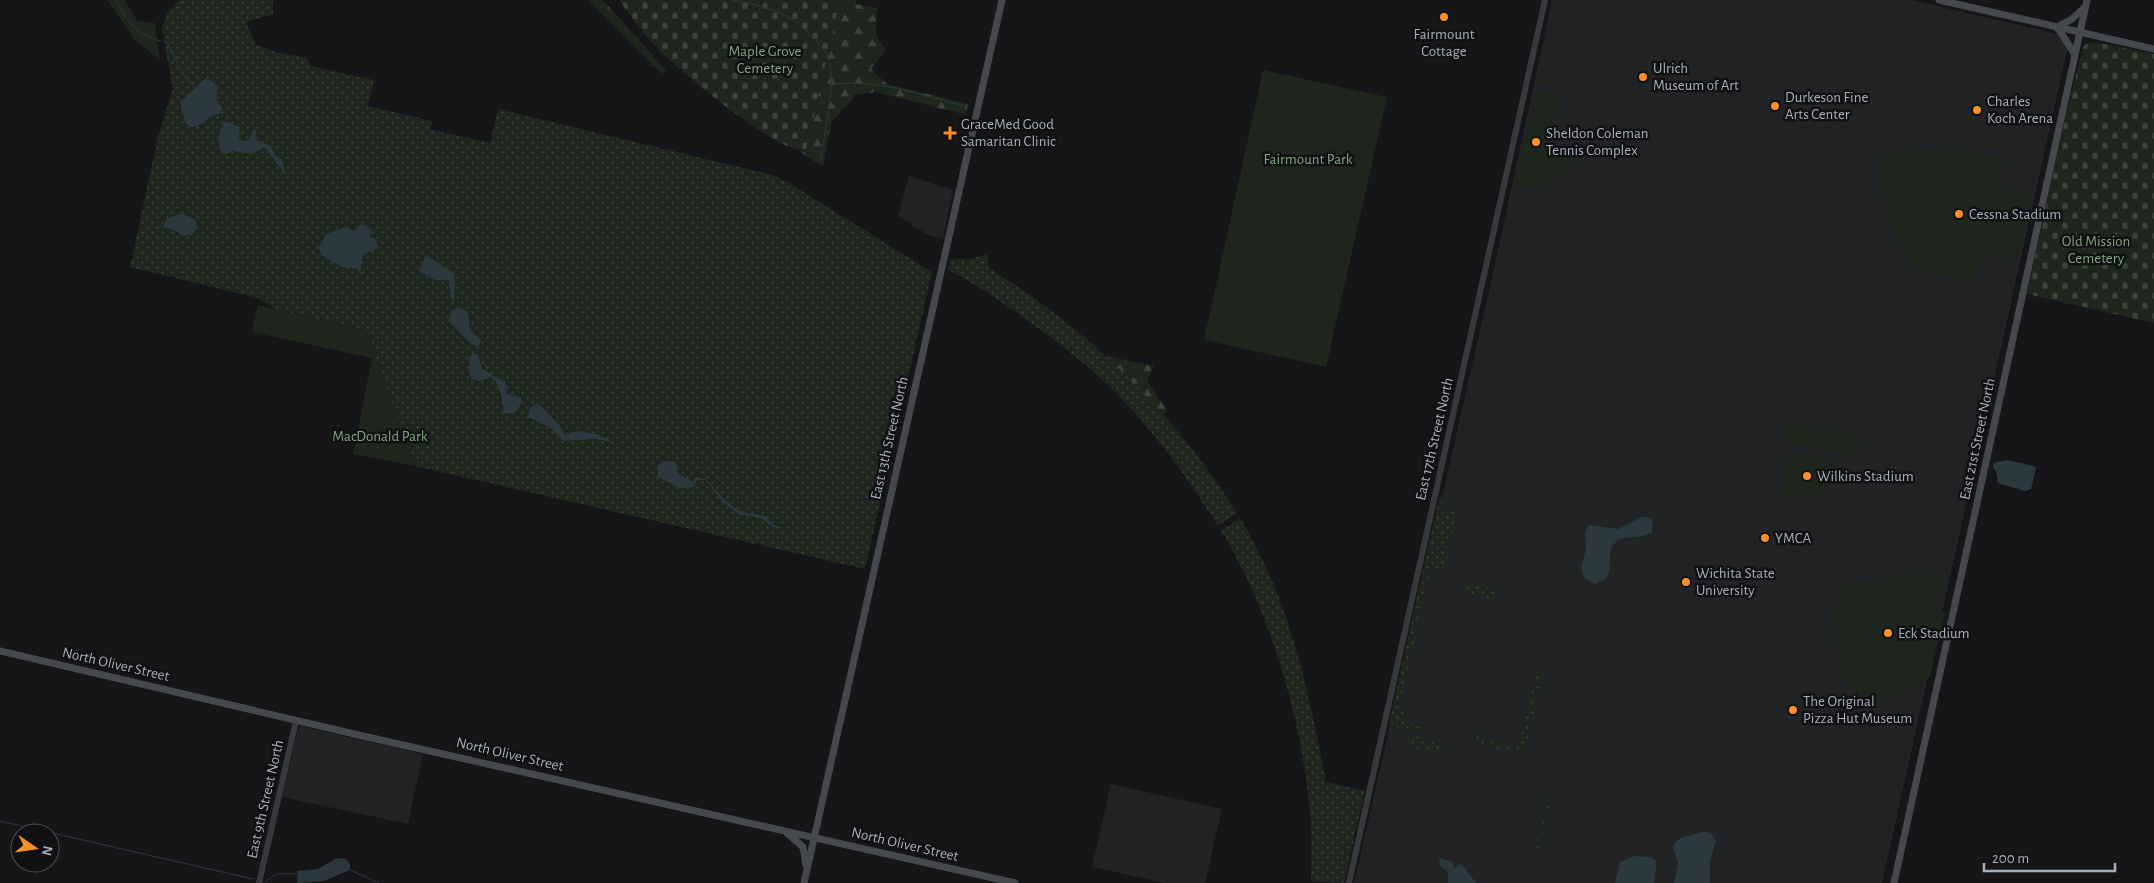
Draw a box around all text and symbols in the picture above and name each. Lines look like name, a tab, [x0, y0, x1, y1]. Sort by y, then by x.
marker: Fairmount Cottage	[1438, 11, 1450, 23]
place label: Fairmount Cottage	[1414, 27, 1475, 59]
park label: Maple Grove Cemetery	[728, 44, 802, 76]
place label: Ulrich Museum of Art	[1653, 61, 1739, 93]
marker: Ulrich Museum of Art	[1637, 71, 1649, 83]
place label: Durkeson Fine Arts Center	[1785, 90, 1868, 122]
place label: Charles Koch Arena	[1987, 94, 2053, 126]
marker: Durkeson Fine Arts Center	[1769, 100, 1781, 112]
marker: Charles Koch Arena	[1971, 104, 1983, 116]
place label: GraceMed Good Samaritan Clinic	[961, 117, 1056, 149]
marker: GraceMed Good Samaritan Clinic	[943, 126, 957, 140]
place label: Sheldon Coleman Tennis Complex	[1546, 126, 1649, 158]
marker: Sheldon Coleman Tennis Complex	[1530, 136, 1542, 148]
park label: Fairmount Park	[1263, 152, 1353, 167]
place label: Cessna Stadium	[1969, 207, 2061, 222]
marker: Cessna Stadium	[1953, 208, 1965, 220]
park label: Old Mission Cemetery	[2062, 234, 2130, 266]
street label: East 13th Street North	[868, 375, 911, 501]
street label: East 17th Street North	[1413, 376, 1456, 502]
street label: East 21st Street North	[1957, 377, 1998, 501]
park label: MacDonald Park	[332, 429, 428, 444]
place label: Wilkins Stadium	[1817, 469, 1914, 484]
marker: Wilkins Stadium	[1801, 470, 1813, 482]
place label: YMCA	[1775, 531, 1812, 546]
marker: YMCA	[1759, 532, 1771, 544]
place label: Wichita State University	[1696, 566, 1775, 598]
marker: Wichita State University	[1680, 576, 1692, 588]
place label: Eck Stadium	[1898, 626, 1970, 641]
marker: Eck Stadium	[1882, 627, 1894, 639]
street label: North Oliver Street	[61, 645, 171, 684]
place label: The Original Pizza Hut Museum	[1803, 694, 1912, 726]
marker: The Original Pizza Hut Museum	[1787, 704, 1799, 716]
street label: North Oliver Street	[455, 735, 565, 774]
street label: East 9th Street North	[245, 738, 286, 860]
north arrow	[10, 823, 60, 873]
street label: North Oliver Street	[850, 825, 960, 864]
scale bar	[1984, 840, 2115, 872]
text: N	[39, 844, 55, 857]
text: 200 m	[1992, 851, 2029, 866]

